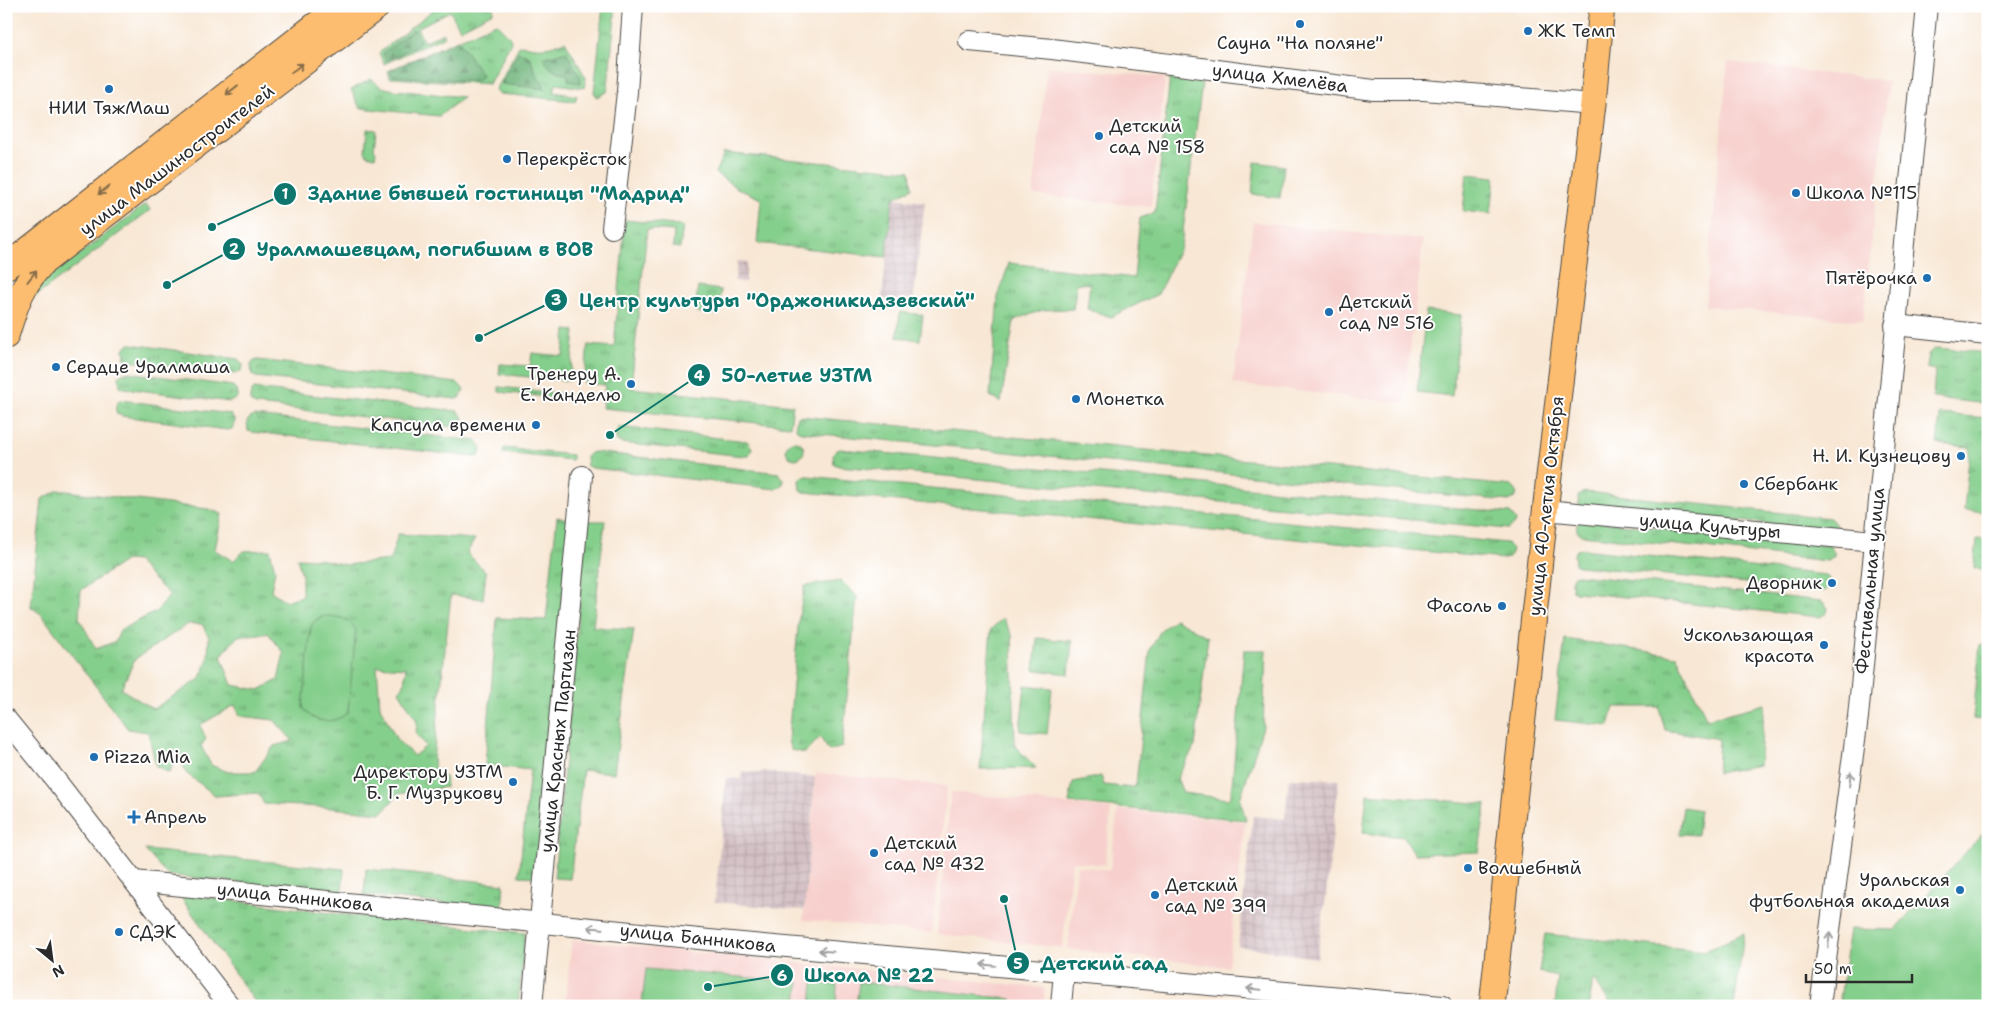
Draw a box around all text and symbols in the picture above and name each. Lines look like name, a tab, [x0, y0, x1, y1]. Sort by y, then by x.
marker: Сауна "На поляне"	[1294, 18, 1306, 30]
place label: ЖК Темп	[1538, 19, 1615, 43]
marker: ЖК Темп	[1522, 25, 1534, 37]
place label: Сауна "На поляне"	[1217, 31, 1383, 55]
street label: улица Хмелёва	[1211, 58, 1349, 98]
one-way arrow	[290, 63, 303, 74]
street label: улица Машиностроителей	[75, 79, 279, 241]
marker: НИИ ТяжМаш	[103, 83, 115, 95]
one-way arrow	[226, 85, 239, 96]
place label: НИИ ТяжМаш	[48, 96, 170, 120]
place label: Детский сад № 158	[1109, 114, 1205, 159]
marker: Детский сад № 158	[1093, 130, 1105, 142]
place label: Перекрёсток	[517, 147, 627, 171]
marker: Перекрёсток	[501, 153, 513, 165]
callout: Здание бывшей гостиницы "Мадрид"	[273, 177, 700, 211]
text: Здание бывшей гостиницы "Мадрид"	[308, 181, 690, 206]
place label: Школа №115	[1806, 181, 1917, 205]
text: 1	[282, 184, 289, 204]
one-way arrow	[97, 185, 111, 195]
marker: Школа №115	[1790, 187, 1802, 199]
callout: Уралмашевцам, погибшим в ВОВ	[222, 232, 604, 266]
text: Уралмашевцам, погибшим в ВОВ	[257, 237, 594, 262]
text: 2	[229, 239, 240, 259]
place label: Пятёрочка	[1826, 266, 1917, 290]
one-way arrow	[26, 270, 37, 283]
marker: Пятёрочка	[1921, 272, 1933, 284]
callout: Центр культуры "Орджоникидзевский"	[544, 283, 985, 317]
text: Центр культуры "Орджоникидзевский"	[579, 288, 975, 313]
text: 3	[551, 290, 561, 310]
place label: Детский сад № 516	[1339, 290, 1435, 335]
marker: Детский сад № 516	[1323, 306, 1335, 318]
place label: Сердце Уралмаша	[66, 355, 230, 379]
callout: 50-летие УЗТМ	[687, 358, 883, 392]
marker: Сердце Уралмаша	[50, 361, 62, 373]
place label: Тренеру А. Е. Канделю	[520, 362, 621, 407]
text: 50-летие УЗТМ	[722, 363, 872, 388]
text: 4	[694, 366, 705, 386]
marker: Тренеру А. Е. Канделю	[625, 378, 637, 390]
place label: Монетка	[1086, 387, 1164, 411]
marker: Монетка	[1070, 393, 1082, 405]
street label: улица 40-летия Октября	[1523, 395, 1569, 617]
place label: Капсула времени	[371, 413, 526, 437]
marker: Капсула времени	[530, 419, 542, 431]
place label: Н. И. Кузнецову	[1812, 444, 1951, 468]
marker: Н. И. Кузнецову	[1955, 450, 1967, 462]
place label: Сбербанк	[1754, 472, 1838, 496]
marker: Сбербанк	[1738, 478, 1750, 490]
street label: Фестивальная улица	[1850, 487, 1890, 675]
street label: улица Культуры	[1638, 508, 1782, 544]
place label: Дворник	[1746, 571, 1822, 595]
marker: Дворник	[1826, 577, 1838, 589]
place label: Фасоль	[1427, 594, 1492, 618]
marker: Фасоль	[1496, 600, 1508, 612]
place label: Ускользающая красота	[1683, 623, 1814, 668]
street label: улица Красных Партизан	[534, 628, 582, 854]
marker: Ускользающая красота	[1818, 639, 1830, 651]
place label: Pizza Mia	[104, 745, 190, 769]
marker: Pizza Mia	[88, 751, 100, 763]
place label: Директору УЗТМ Б. Г. Музрукову	[353, 760, 503, 805]
one-way arrow	[1845, 771, 1855, 787]
marker: Директору УЗТМ Б. Г. Музрукову	[507, 776, 519, 788]
place label: Апрель	[144, 805, 207, 829]
marker: Апрель	[128, 811, 140, 823]
place label: Детский сад № 432	[884, 831, 985, 876]
marker: Детский сад № 432	[868, 847, 880, 859]
place label: Волшебный	[1478, 856, 1582, 880]
marker: Волшебный	[1462, 862, 1474, 874]
place label: Уральская футбольная академия	[1749, 868, 1950, 913]
place label: Детский сад № 399	[1165, 873, 1267, 918]
street label: улица Банникова	[216, 877, 374, 917]
marker: Уральская футбольная академия	[1954, 884, 1966, 896]
marker: Детский сад № 399	[1149, 889, 1161, 901]
street label: улица Банникова	[619, 918, 777, 958]
place label: СДЭК	[129, 920, 177, 944]
one-way arrow	[587, 923, 603, 933]
marker: СДЭК	[113, 926, 125, 938]
one-way arrow	[1824, 932, 1834, 948]
north arrow	[28, 934, 78, 984]
one-way arrow	[818, 946, 834, 955]
callout: Детский сад	[1005, 946, 1178, 980]
text: Детский сад	[1040, 951, 1168, 976]
scale bar	[1806, 952, 1913, 984]
text: 5	[1013, 954, 1023, 974]
callout: Школа № 22	[769, 958, 945, 992]
text: 50 m	[1814, 959, 1852, 979]
text: N	[49, 961, 68, 982]
one-way arrow	[980, 961, 996, 970]
text: Школа № 22	[804, 963, 934, 988]
text: 6	[777, 966, 787, 986]
one-way arrow	[1247, 984, 1263, 994]

